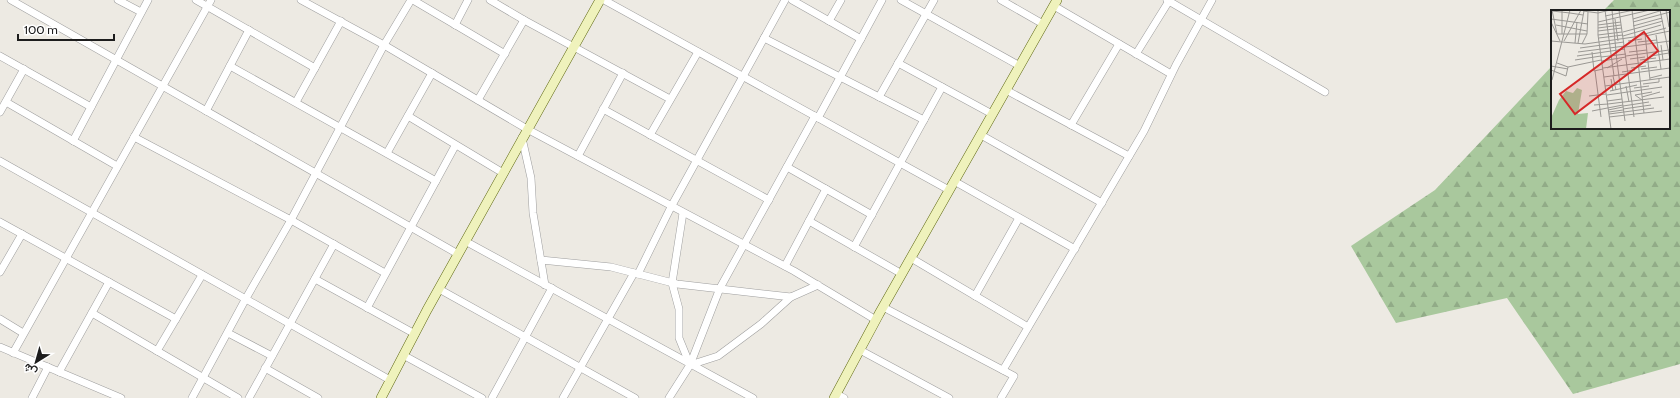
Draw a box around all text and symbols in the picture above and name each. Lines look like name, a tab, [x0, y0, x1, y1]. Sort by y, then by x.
inset map	[1551, 10, 1670, 129]
scale bar	[18, 16, 114, 42]
text: 100 m	[24, 22, 58, 37]
north arrow	[16, 342, 56, 382]
text: ش	[20, 360, 39, 380]

